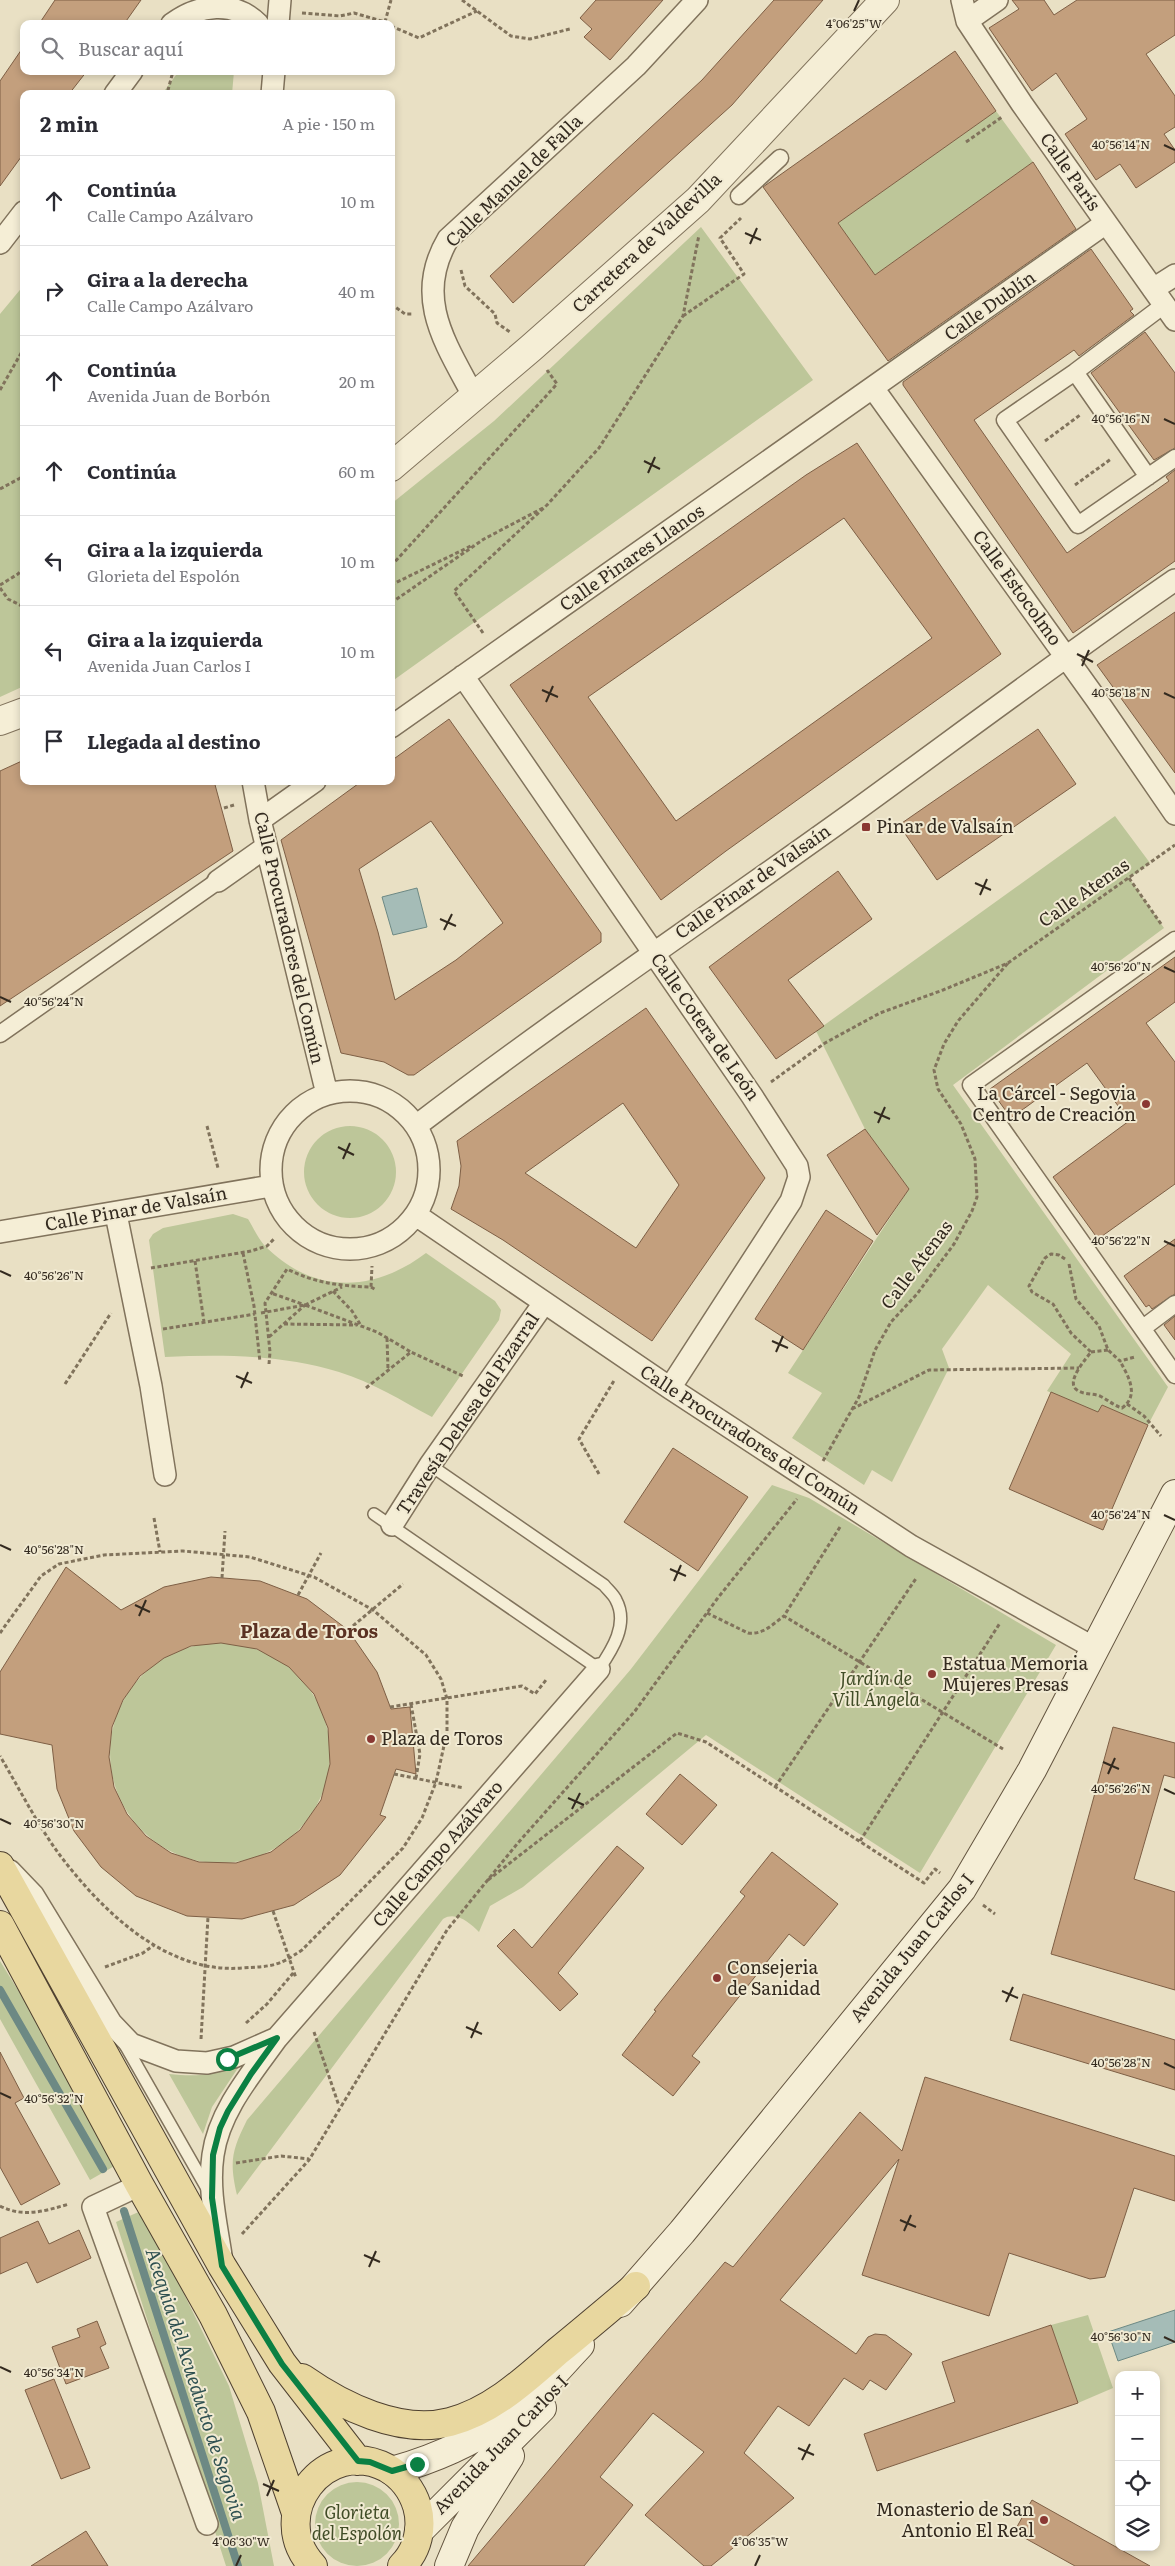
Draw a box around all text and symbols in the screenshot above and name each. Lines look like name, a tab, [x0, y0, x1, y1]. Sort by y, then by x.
text: 4°06'25"W	[826, 14, 882, 32]
search box	[20, 20, 395, 75]
icon: search	[38, 34, 66, 62]
text: Buscar aquí	[78, 34, 183, 62]
text: 2 min	[40, 107, 99, 138]
street label: Calle Manuel de Falla	[438, 107, 588, 253]
text: A pie · 150 m	[282, 111, 375, 135]
street label: Calle París	[1034, 127, 1108, 216]
text: 40°56'14"N	[1092, 135, 1150, 153]
street label: Carretera de Valdevilla	[565, 165, 727, 319]
text: Continúa	[87, 175, 177, 203]
icon: ahead	[40, 187, 68, 215]
text: 10 m	[341, 189, 375, 213]
text: Calle Campo Azálvaro	[87, 203, 253, 227]
street label: Calle Dublín	[938, 263, 1041, 346]
text: Gira a la derecha	[87, 265, 248, 293]
icon: right	[40, 277, 68, 305]
text: 40 m	[338, 279, 375, 303]
text: Calle Campo Azálvaro	[87, 293, 253, 317]
text: Continúa	[87, 355, 177, 383]
icon: ahead	[40, 367, 68, 395]
text: 20 m	[339, 369, 375, 393]
text: Avenida Juan de Borbón	[87, 383, 271, 407]
text: 40°56'16"N	[1092, 409, 1150, 427]
icon: ahead	[40, 457, 68, 485]
text: Continúa	[87, 457, 177, 485]
text: 60 m	[338, 459, 375, 483]
street label: Calle Pinares Llanos	[553, 497, 709, 617]
street label: Calle Estocolmo	[967, 524, 1069, 651]
text: Gira a la izquierda	[87, 535, 263, 563]
icon: left	[40, 547, 68, 575]
text: 10 m	[341, 549, 375, 573]
text: Glorieta del Espolón	[87, 563, 240, 587]
text: Gira a la izquierda	[87, 625, 263, 653]
icon: left	[40, 637, 68, 665]
text: 10 m	[341, 639, 375, 663]
text: Avenida Juan Carlos I	[87, 653, 251, 677]
text: 40°56'18"N	[1091, 683, 1151, 701]
icon: arrive	[40, 727, 68, 755]
text: Llegada al destino	[87, 727, 261, 755]
street label: Calle Procuradores del Común	[248, 809, 333, 1067]
place label: Pinar de Valsaín	[876, 812, 1014, 839]
street label: Calle Pinar de Valsaín	[669, 817, 836, 945]
marker: Pinar de Valsaín	[860, 821, 872, 833]
street label: Calle Atenas	[1032, 851, 1134, 933]
street label: Calle Cotera de León	[645, 947, 767, 1106]
text: 40°56'20"N	[1091, 957, 1151, 975]
text: 40°56'24"N	[24, 992, 84, 1010]
place label: La Cárcel - Segovia Centro de Creación	[973, 1079, 1136, 1127]
marker: La Cárcel - Segovia Centro de Creación	[1140, 1098, 1152, 1110]
street label: Calle Pinar de Valsaín	[42, 1178, 229, 1237]
street label: Calle Atenas	[873, 1214, 958, 1314]
text: 40°56'22"N	[1091, 1231, 1151, 1249]
text: 40°56'26"N	[24, 1266, 84, 1284]
street label: Travesía Dehesa del Pizarral	[389, 1306, 545, 1520]
street label: Calle Procuradores del Común	[635, 1357, 867, 1520]
text: 40°56'24"N	[1091, 1505, 1151, 1523]
text: 40°56'28"N	[24, 1540, 84, 1558]
district label: Plaza de Toros	[240, 1616, 378, 1644]
place label: Estatua Memoria Mujeres Presas	[942, 1649, 1089, 1697]
park label: Jardín de Vill Ángela	[832, 1664, 920, 1712]
marker: Estatua Memoria Mujeres Presas	[926, 1668, 938, 1680]
place label: Plaza de Toros	[381, 1724, 503, 1751]
marker: Plaza de Toros	[365, 1733, 377, 1745]
street label: Calle Campo Azálvaro	[365, 1773, 508, 1933]
text: 40°56'26"N	[1091, 1779, 1151, 1797]
text: 40°56'30"N	[24, 1814, 84, 1832]
street label: Avenida Juan Carlos I	[842, 1867, 979, 2027]
place label: Consejeria de Sanidad	[727, 1953, 820, 2001]
marker: Consejeria de Sanidad	[711, 1972, 723, 1984]
route start	[216, 2048, 239, 2071]
text: 40°56'28"N	[1091, 2053, 1151, 2071]
text: 40°56'32"N	[24, 2089, 84, 2107]
water label: Acequia del Acueducto de Segovia	[140, 2244, 254, 2524]
text: 40°56'30"N	[1091, 2327, 1151, 2345]
text: 40°56'34"N	[24, 2363, 84, 2381]
street label: Avenida Juan Carlos I	[426, 2368, 574, 2520]
map controls	[1115, 2371, 1160, 2551]
button: +	[1115, 2371, 1160, 2416]
button: −	[1115, 2416, 1160, 2461]
route end	[406, 2453, 429, 2476]
button: locate	[1115, 2461, 1160, 2506]
place label: Monasterio de San Antonio El Real	[876, 2495, 1034, 2543]
park label: Glorieta del Espolón	[312, 2498, 403, 2546]
button: layers	[1115, 2506, 1160, 2551]
marker: Monasterio de San Antonio El Real	[1038, 2514, 1050, 2526]
text: 4°06'30"W	[212, 2532, 270, 2550]
text: 4°06'35"W	[732, 2532, 788, 2550]

